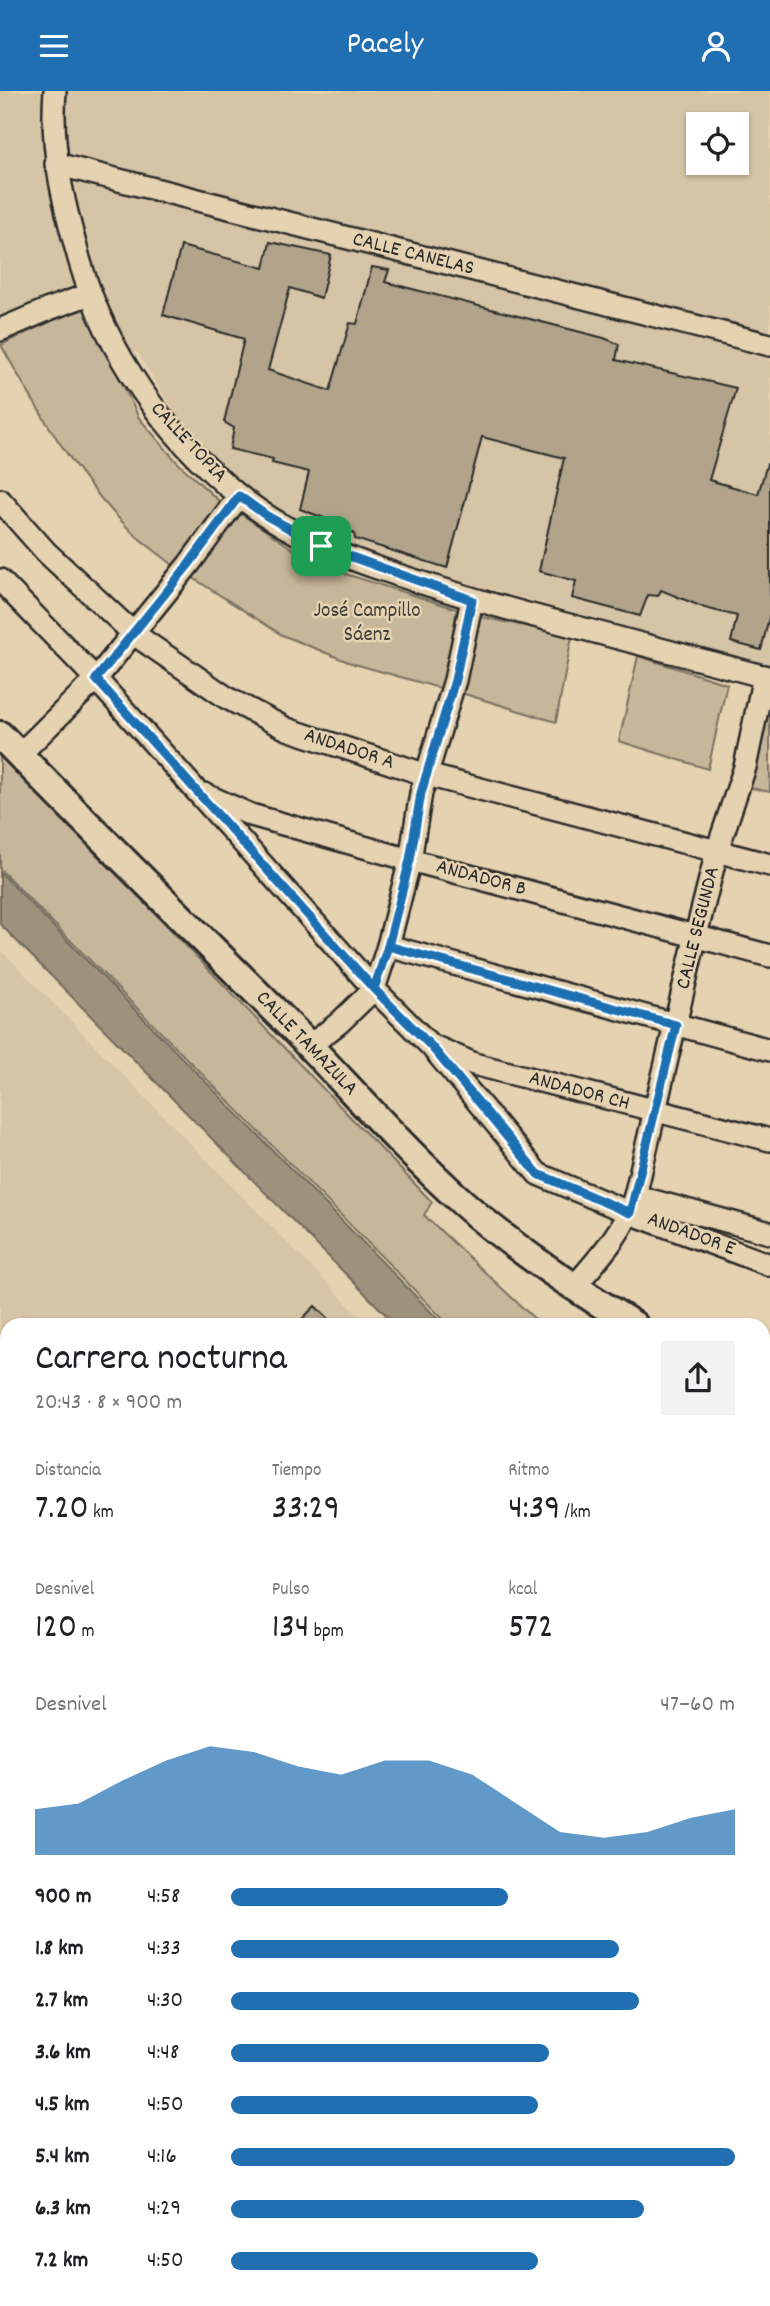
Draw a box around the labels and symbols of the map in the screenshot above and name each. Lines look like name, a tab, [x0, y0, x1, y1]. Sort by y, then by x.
street label: CALLE CANELAS	[349, 225, 477, 285]
street label: CALLE TOPIA	[142, 396, 234, 490]
pin	[291, 516, 351, 576]
park label: José Campillo Sáenz	[313, 597, 421, 651]
street label: ANDADOR A	[300, 721, 398, 779]
street label: ANDADOR B	[433, 853, 529, 905]
street label: CALLE SEGUNDA	[669, 863, 729, 993]
street label: CALLE TAMAZULA	[248, 985, 364, 1103]
street label: ANDADOR CH	[525, 1064, 633, 1120]
street label: ANDADOR E	[643, 1205, 740, 1265]

